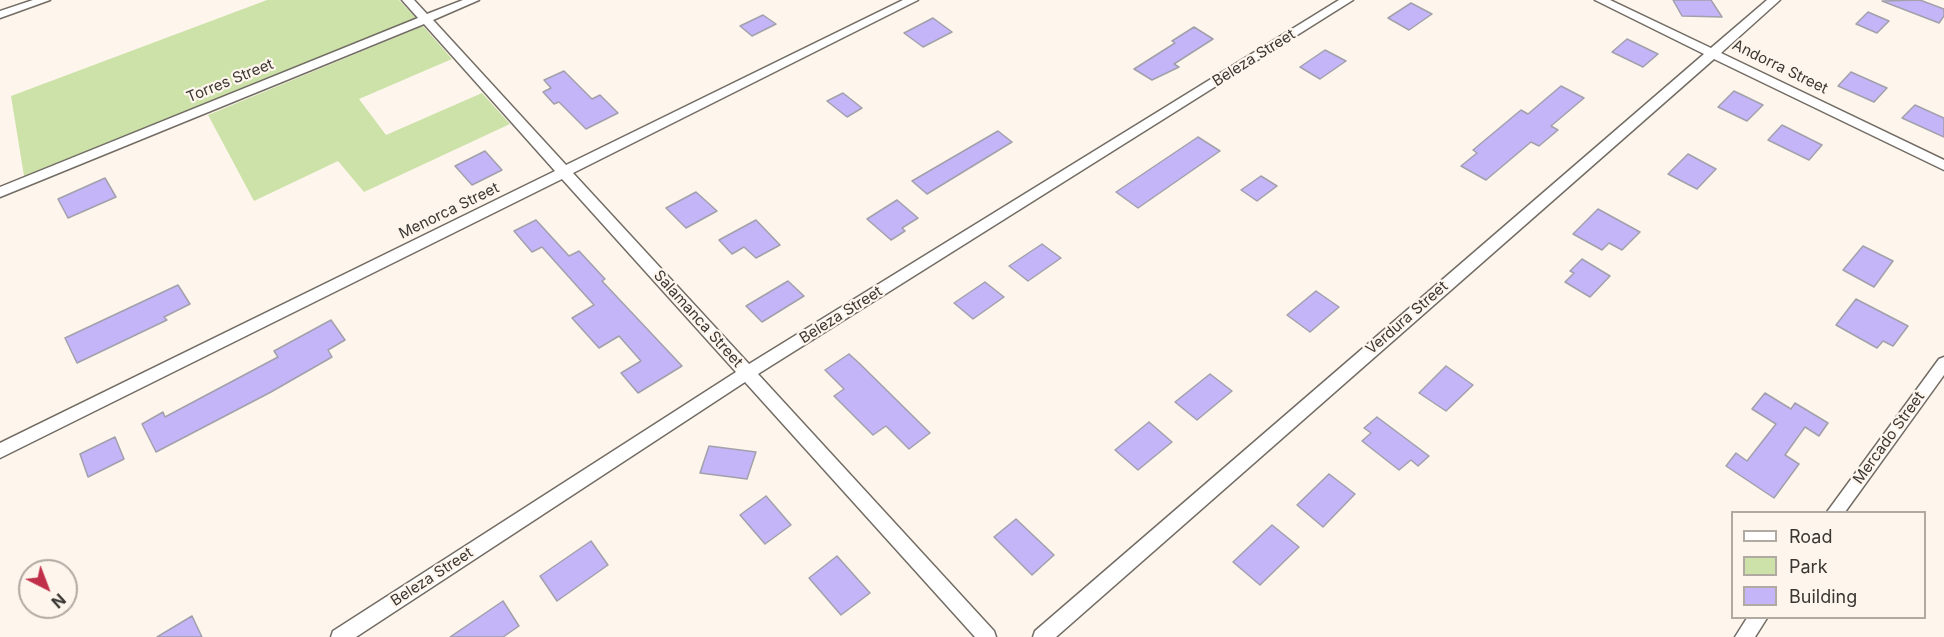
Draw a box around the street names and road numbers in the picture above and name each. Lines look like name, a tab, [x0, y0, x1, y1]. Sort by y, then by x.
street label: Beleza Street	[1209, 25, 1299, 91]
street label: Andorra Street	[1729, 36, 1831, 98]
street label: Torres Street	[184, 55, 276, 107]
street label: Menorca Street	[396, 179, 502, 243]
street label: Salamanca Street	[650, 267, 746, 371]
street label: Verdura Street	[1362, 278, 1452, 358]
street label: Beleza Street	[796, 282, 886, 348]
street label: Mercado Street	[1850, 388, 1928, 488]
street label: Beleza Street	[388, 544, 476, 610]

